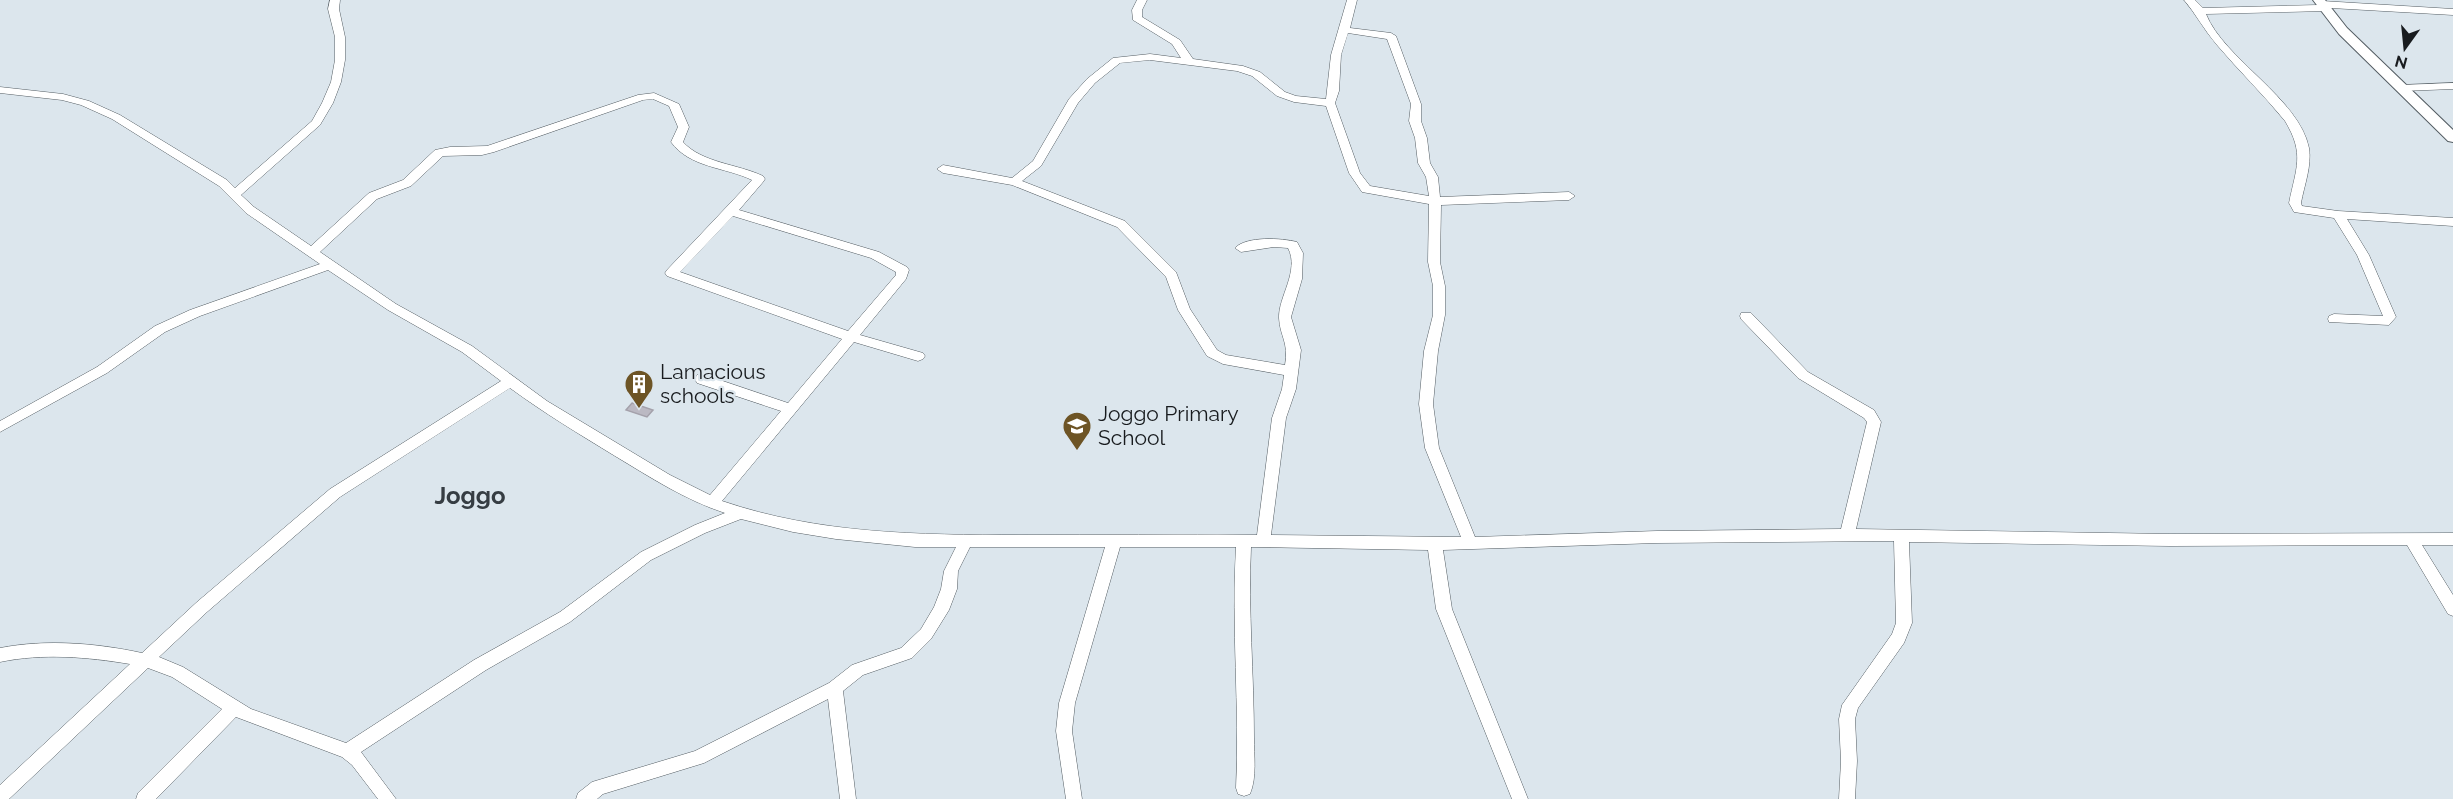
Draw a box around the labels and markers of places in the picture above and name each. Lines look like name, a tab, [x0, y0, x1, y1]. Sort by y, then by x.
place label: Lamacious schools	[660, 359, 766, 408]
building icon: Lamacious schools	[623, 368, 655, 410]
place label: Joggo Primary School	[1098, 401, 1239, 450]
school or university icon: Joggo Primary School	[1061, 410, 1093, 452]

